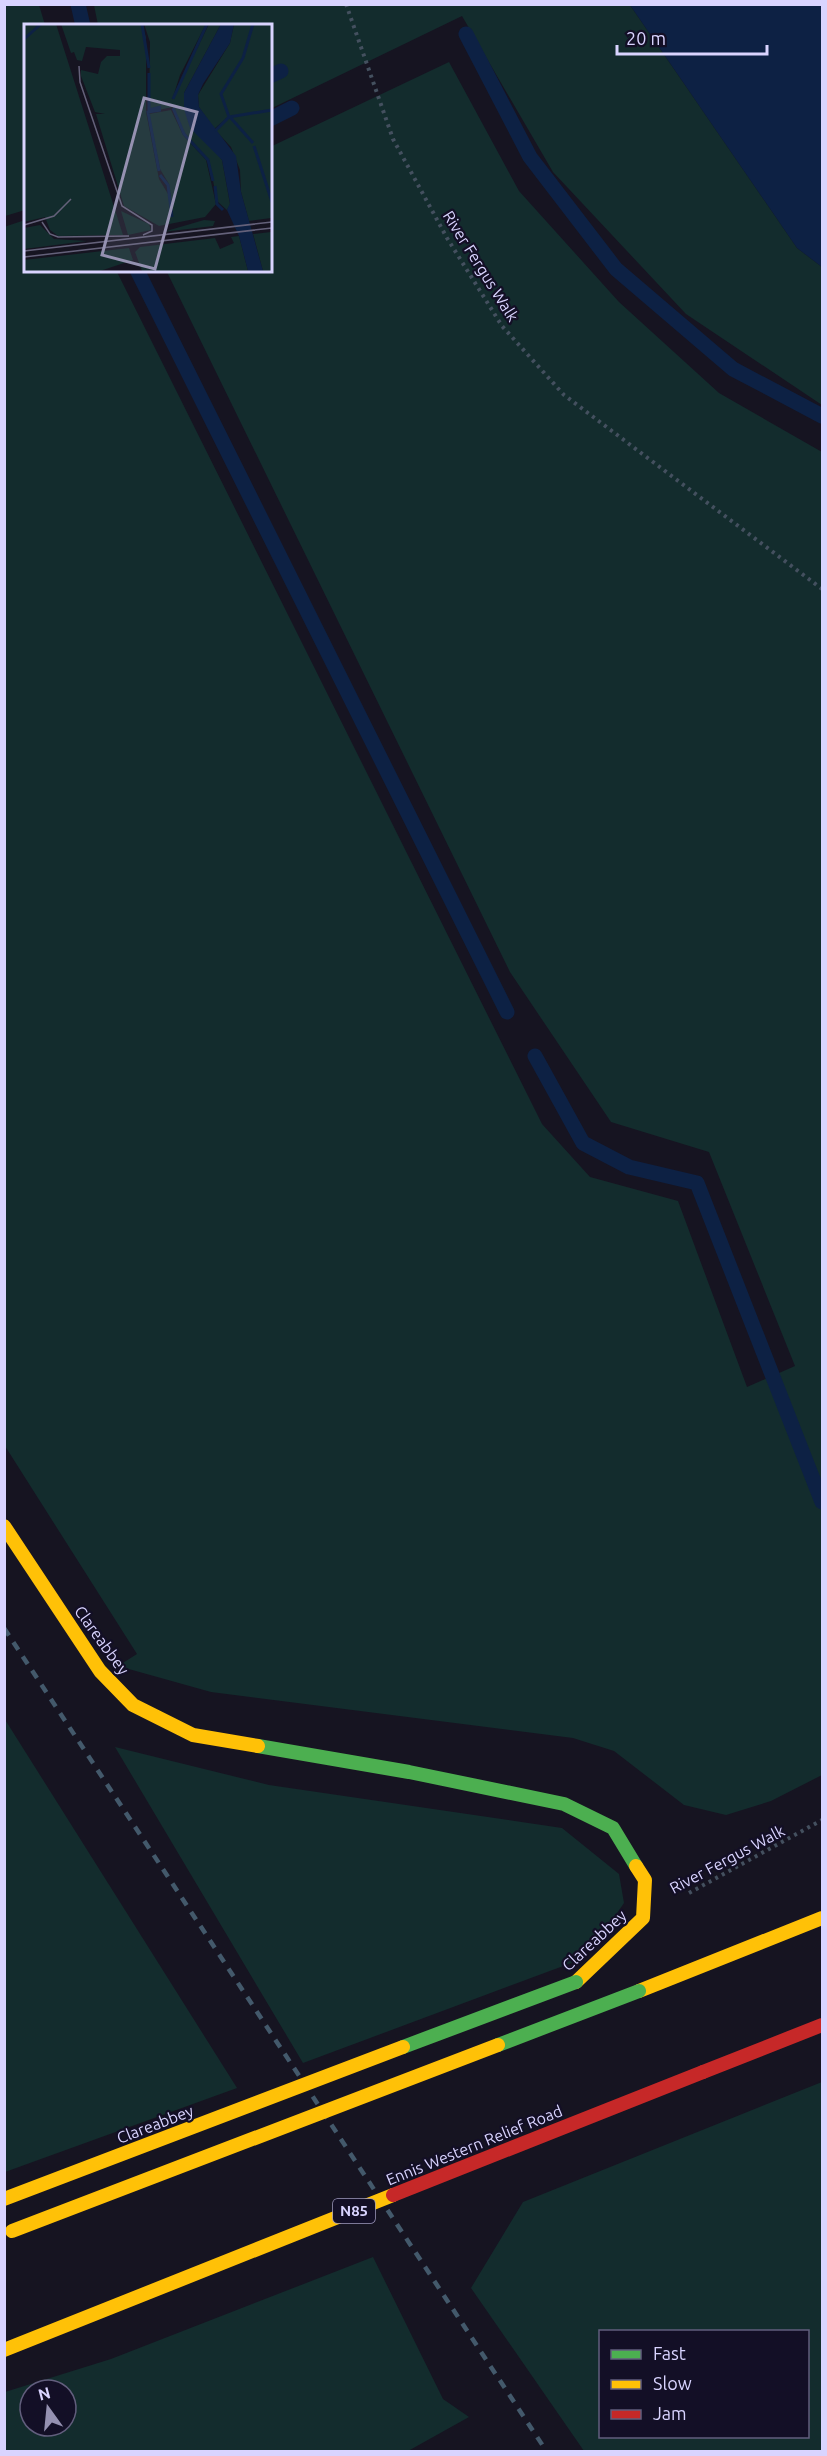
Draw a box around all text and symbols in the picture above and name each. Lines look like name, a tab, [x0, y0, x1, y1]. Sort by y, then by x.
scale bar	[617, 18, 767, 56]
inset map	[24, 24, 272, 272]
text: 20 m	[626, 28, 666, 48]
street label: River Fergus Walk	[440, 207, 522, 325]
street label: Clareabbey	[71, 1602, 133, 1678]
street label: River Fergus Walk	[667, 1821, 787, 1897]
street label: Clareabbey	[558, 1906, 630, 1974]
street label: Clareabbey	[114, 2101, 196, 2147]
street label: Ennis Western Relief Road	[383, 2101, 565, 2189]
road number: N85	[333, 2199, 375, 2223]
legend	[599, 2330, 809, 2438]
text: Fast	[653, 2343, 686, 2363]
text: Slow	[653, 2373, 692, 2393]
north arrow	[18, 2378, 78, 2438]
text: N	[36, 2383, 52, 2404]
text: Jam	[653, 2403, 687, 2423]

